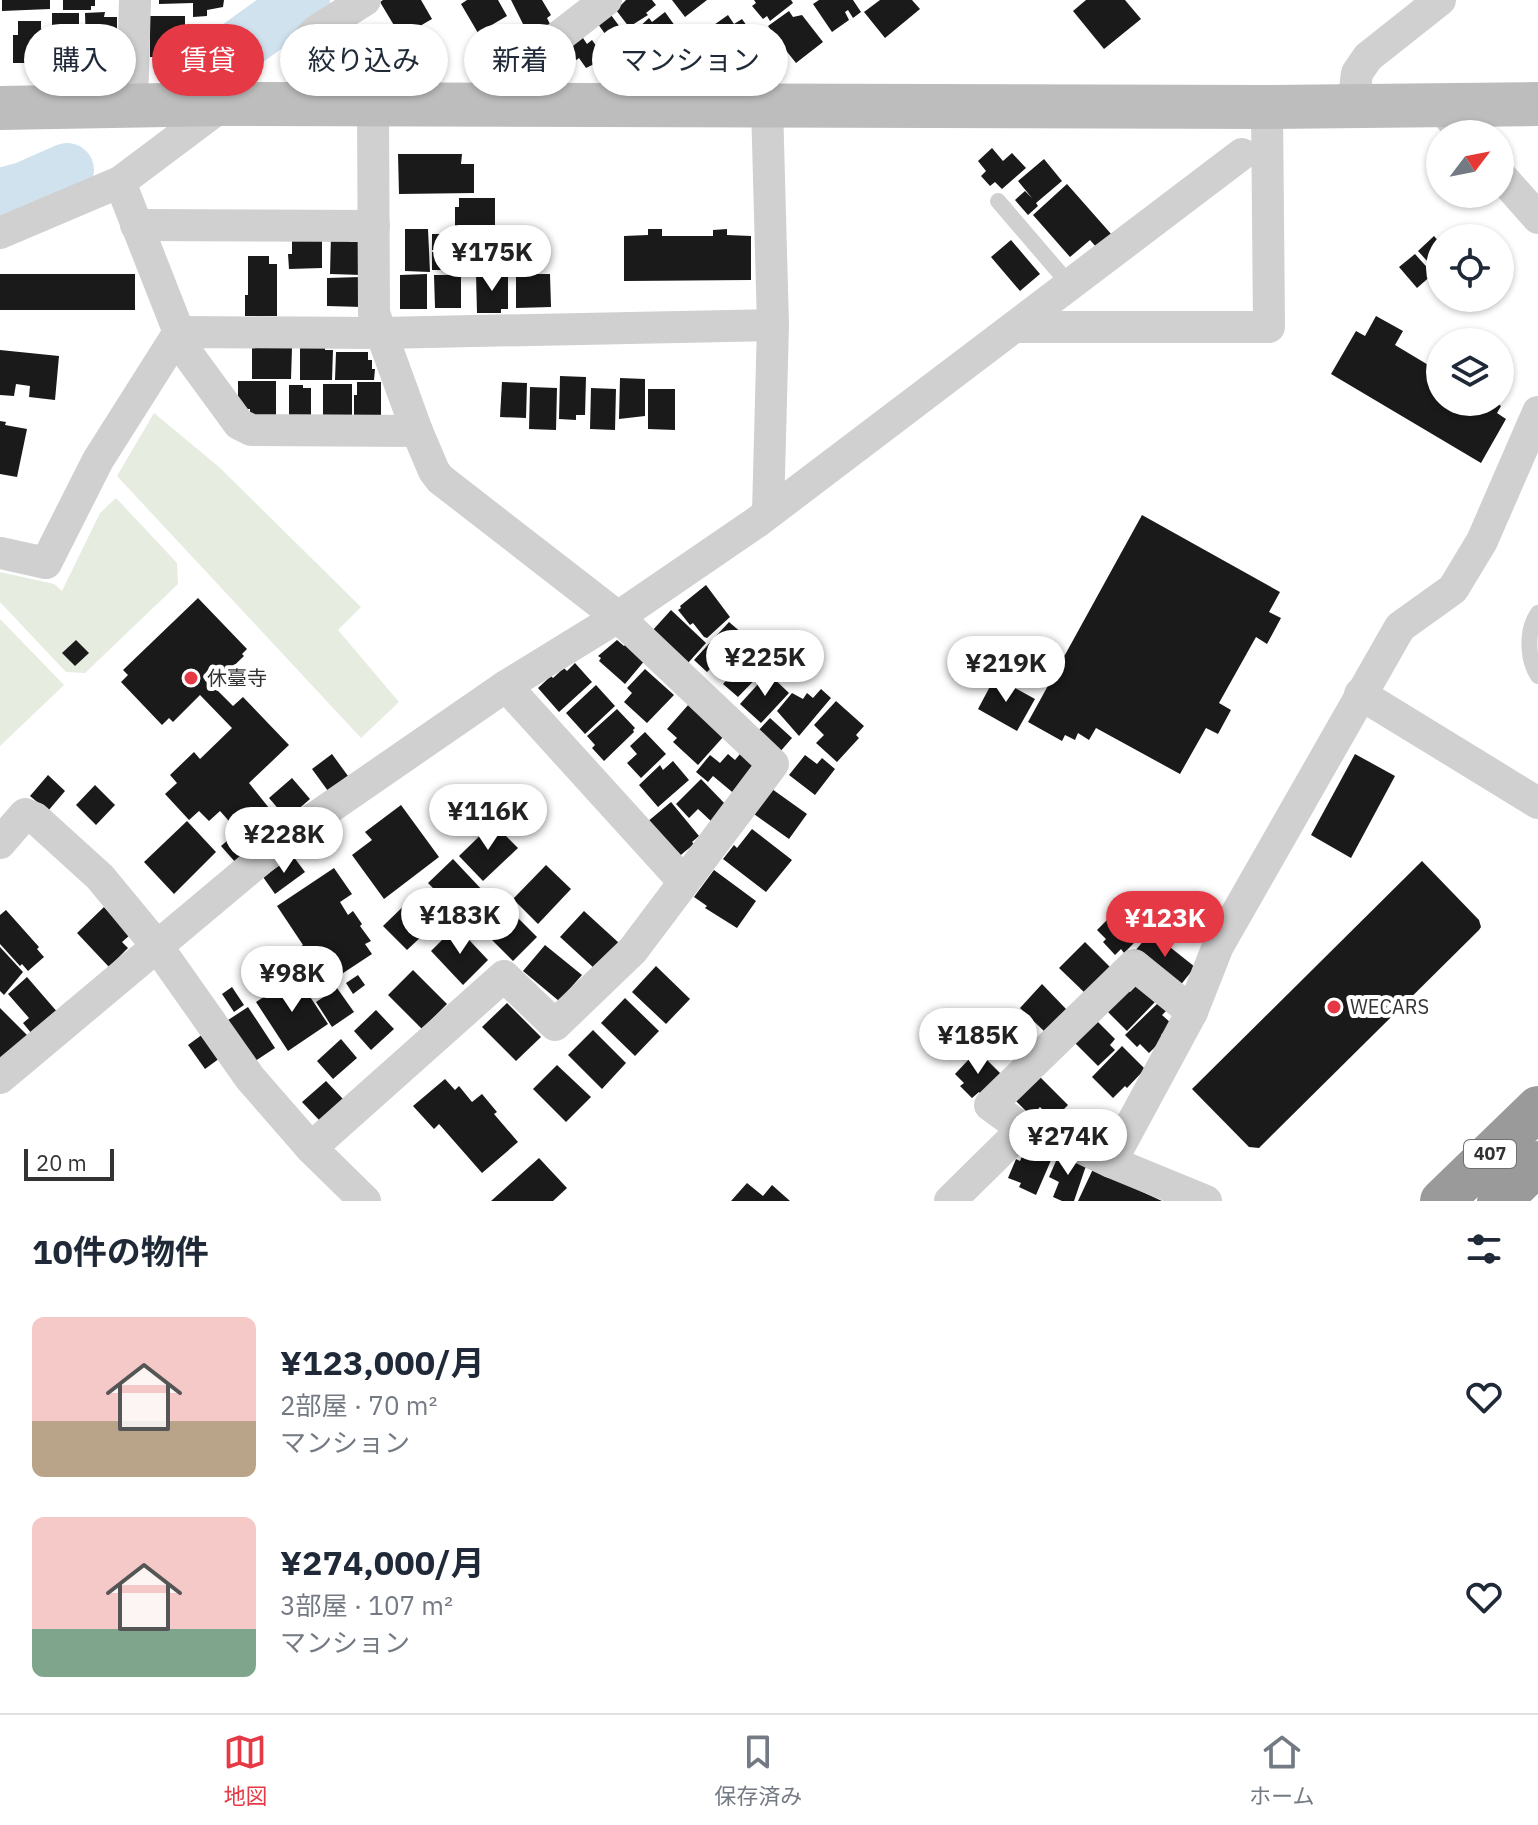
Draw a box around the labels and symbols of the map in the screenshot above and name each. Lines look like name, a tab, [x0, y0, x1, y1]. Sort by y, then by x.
north arrow	[1426, 120, 1514, 208]
pin: ¥175K	[436, 225, 548, 293]
pin: ¥225K	[709, 630, 821, 698]
pin: ¥219K	[950, 636, 1062, 704]
place label: 休臺寺	[207, 664, 267, 691]
marker: 休臺寺	[182, 669, 200, 687]
pin: ¥116K	[432, 784, 544, 852]
pin: ¥228K	[228, 807, 340, 875]
pin: ¥183K	[404, 888, 516, 956]
pin: ¥123K	[1109, 891, 1221, 959]
pin: ¥98K	[245, 946, 339, 1014]
place label: WECARS	[1350, 993, 1429, 1020]
marker: WECARS	[1325, 998, 1343, 1016]
pin: ¥185K	[922, 1008, 1034, 1076]
pin: ¥274K	[1012, 1109, 1124, 1177]
road number: 407	[1464, 1140, 1516, 1168]
scale bar	[24, 1145, 114, 1181]

